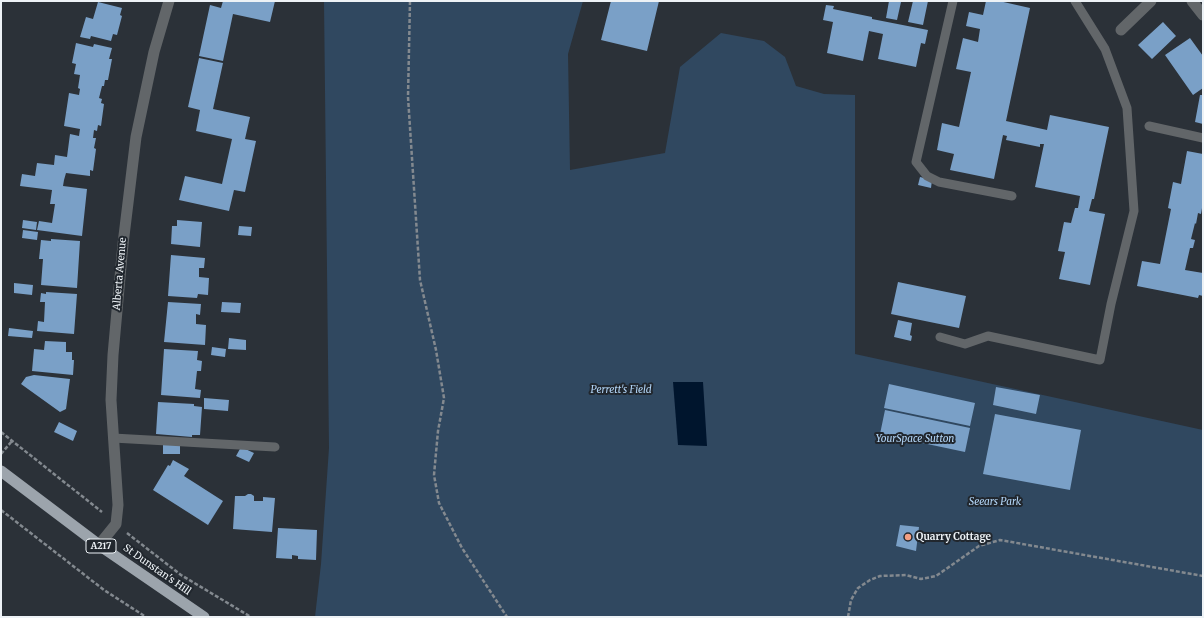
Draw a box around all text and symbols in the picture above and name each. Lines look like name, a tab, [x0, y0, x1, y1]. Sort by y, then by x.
street label: Alberta Avenue	[111, 237, 129, 311]
park label: Perrett's Field	[590, 384, 652, 396]
park label: YourSpace Sutton	[876, 433, 954, 445]
park label: Seears Park	[969, 496, 1021, 508]
place label: Quarry Cottage	[916, 531, 991, 543]
marker: Quarry Cottage	[903, 532, 913, 542]
road number: A217	[86, 539, 116, 553]
street label: St Dunstan's Hill	[121, 542, 193, 598]

